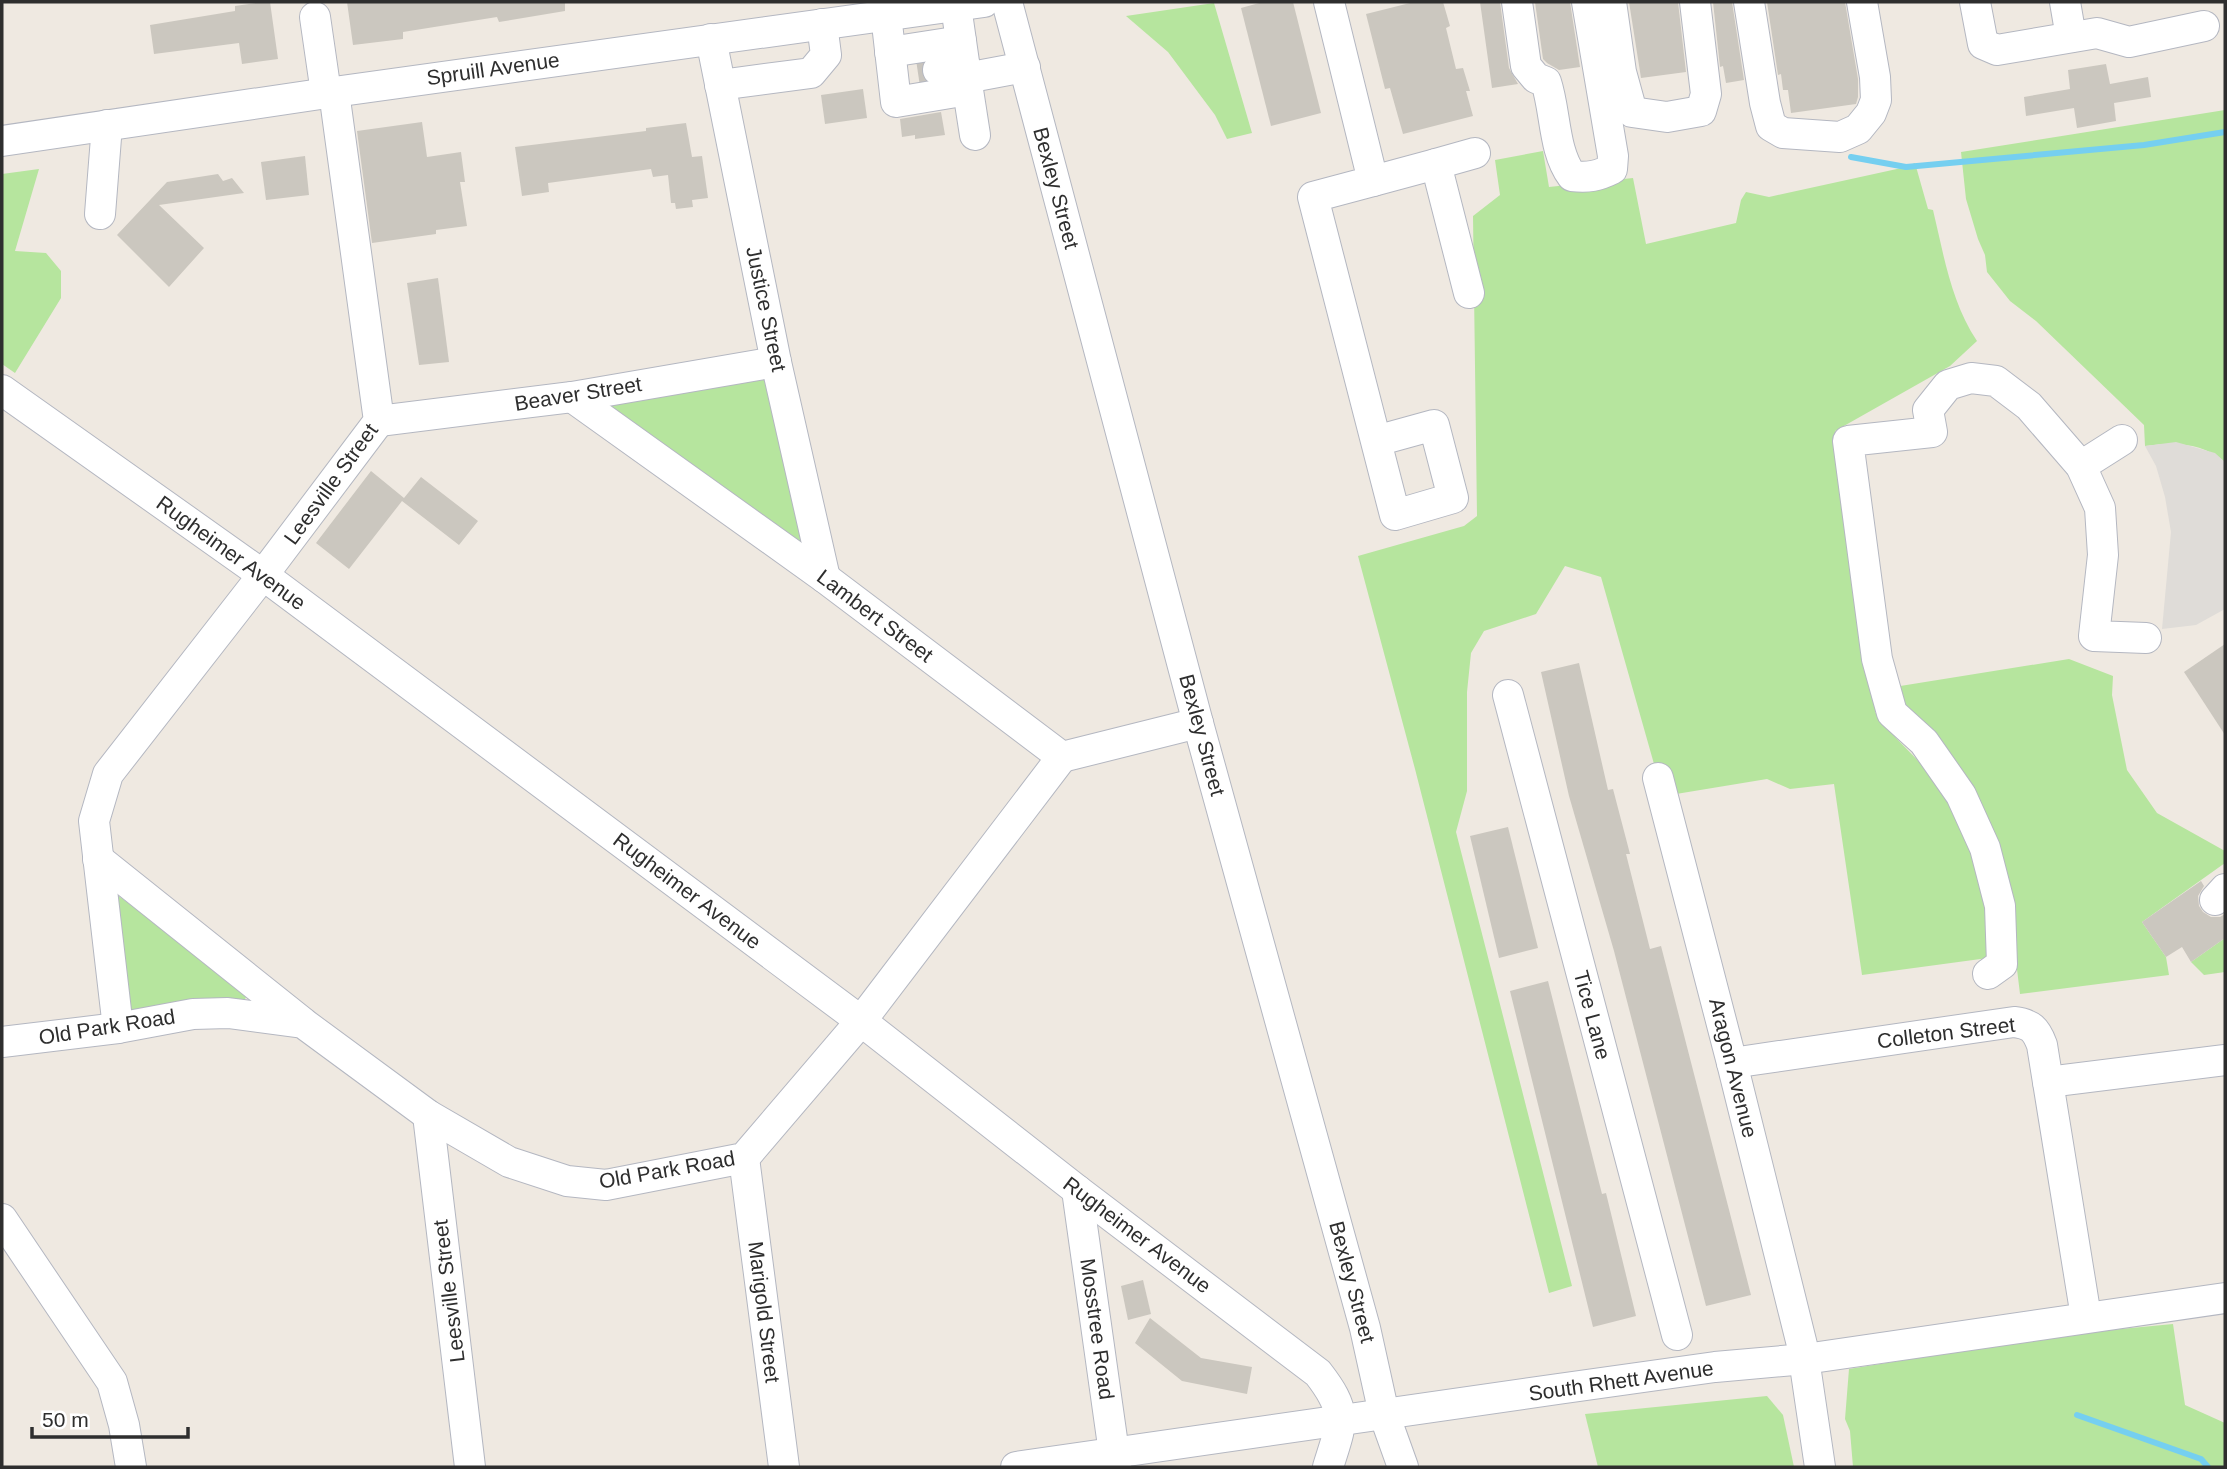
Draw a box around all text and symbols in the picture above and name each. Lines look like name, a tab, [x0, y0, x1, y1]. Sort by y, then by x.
street label: Spruill Avenue	[425, 48, 561, 89]
street label: Bexley Street	[1029, 125, 1084, 251]
street label: Justice Street	[742, 244, 791, 374]
street label: Beaver Street	[513, 372, 643, 415]
street label: Leesville Street	[279, 419, 382, 549]
street label: Rugheimer Avenue	[152, 491, 310, 614]
street label: Lambert Street	[813, 565, 938, 667]
street label: Bexley Street	[1175, 672, 1230, 798]
street label: Rugheimer Avenue	[609, 828, 765, 953]
street label: Tice Lane	[1570, 968, 1615, 1062]
street label: Aragon Avenue	[1705, 996, 1762, 1140]
street label: Old Park Road	[37, 1004, 177, 1049]
street label: Colleton Street	[1876, 1013, 2016, 1052]
street label: Old Park Road	[597, 1146, 737, 1193]
street label: Rugheimer Avenue	[1059, 1172, 1215, 1297]
street label: Leesville Street	[428, 1218, 469, 1364]
street label: Bexley Street	[1325, 1219, 1380, 1345]
street label: Marigold Street	[744, 1240, 785, 1384]
street label: Mosstree Road	[1076, 1257, 1119, 1401]
street label: South Rhett Avenue	[1527, 1356, 1715, 1405]
scale bar	[32, 1396, 187, 1440]
text: 50 m	[42, 1408, 89, 1431]

